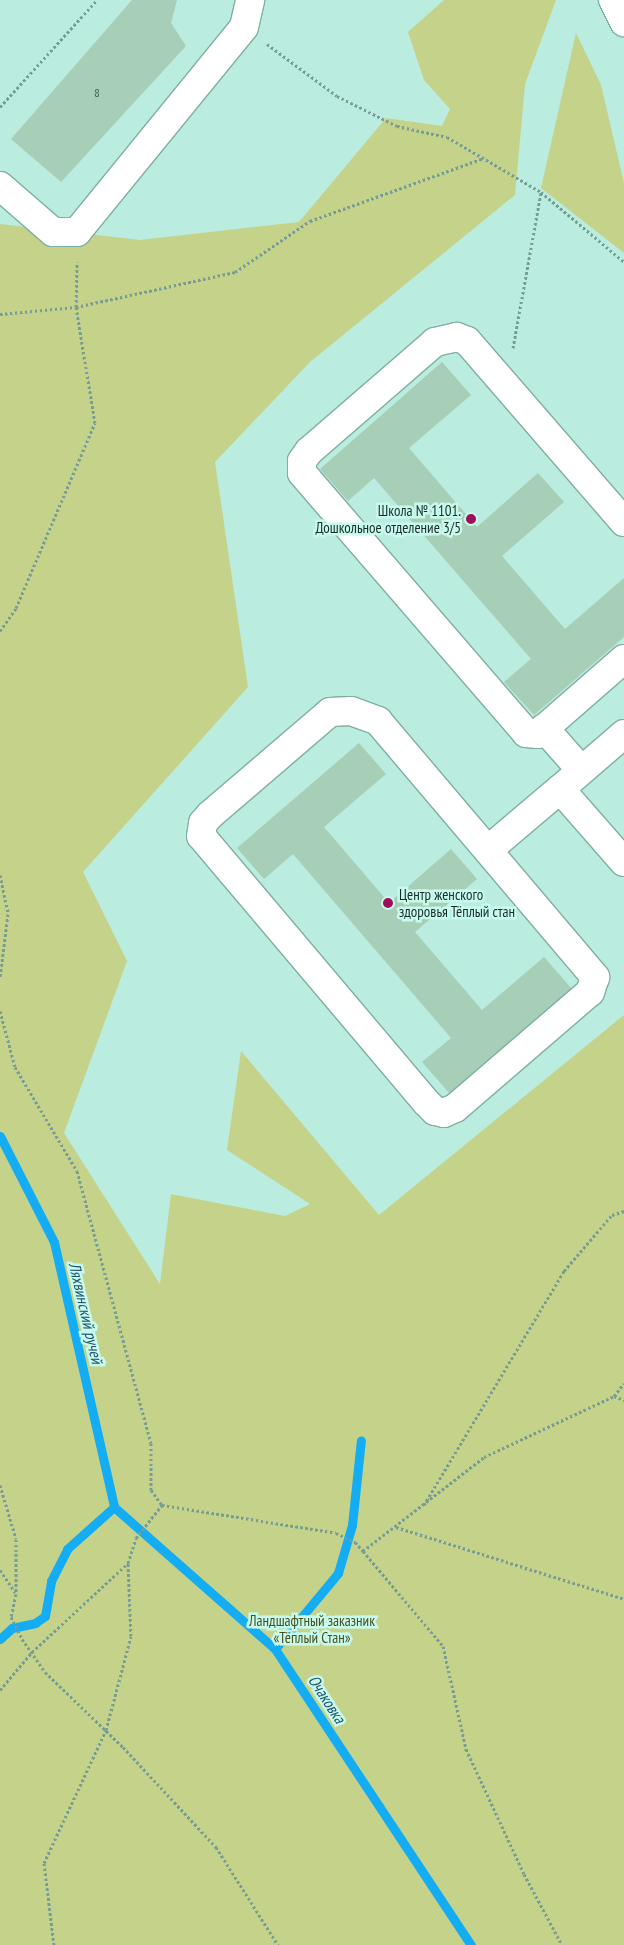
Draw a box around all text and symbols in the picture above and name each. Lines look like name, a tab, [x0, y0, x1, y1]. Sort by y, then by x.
house number: 8	[94, 86, 100, 100]
place label: Школа № 1101. Дошкольное отделение 3/5	[315, 501, 461, 536]
marker: Школа № 1101. Дошкольное отделение 3/5	[465, 513, 477, 525]
place label: Центр женского здоровья Тёплый стан	[399, 885, 515, 920]
marker: Центр женского здоровья Тёплый стан	[381, 896, 395, 910]
water label: Ляхвинский ручей	[65, 1260, 107, 1366]
park label: Ландшафтный заказник «Тёплый Стан»	[249, 1611, 375, 1646]
water label: Очаковка	[304, 1671, 350, 1727]

